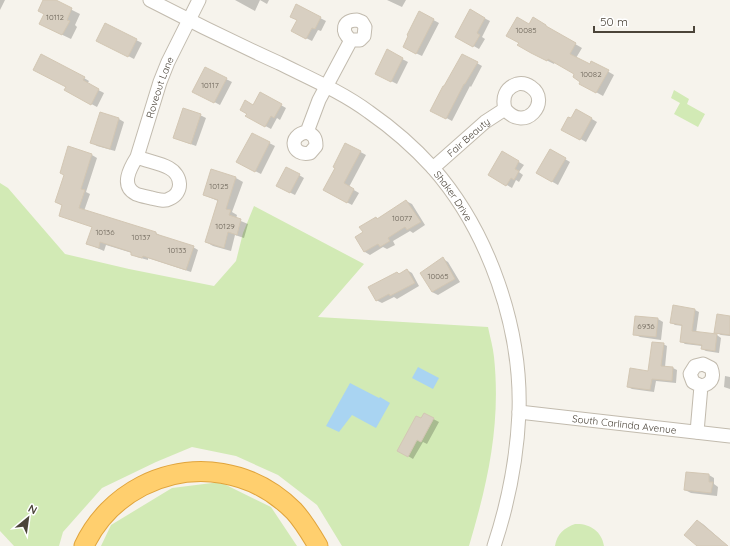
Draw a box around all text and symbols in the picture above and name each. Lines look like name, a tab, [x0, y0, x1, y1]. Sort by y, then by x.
scale bar	[594, 8, 694, 34]
house number: 10112	[46, 12, 65, 22]
text: 50 m	[600, 14, 628, 29]
house number: 10085	[515, 25, 537, 35]
street label: Roveout Lane	[143, 54, 176, 120]
house number: 10082	[580, 69, 602, 79]
house number: 10117	[201, 80, 219, 90]
street label: Fair Beauty	[444, 114, 492, 159]
street label: Shaker Drive	[431, 168, 476, 224]
house number: 10125	[209, 181, 229, 191]
house number: 10077	[392, 213, 412, 223]
house number: 10129	[215, 221, 235, 231]
house number: 10136	[95, 227, 115, 237]
house number: 10137	[132, 232, 150, 242]
house number: 10133	[167, 245, 187, 255]
house number: 10065	[427, 271, 449, 281]
house number: 6936	[637, 321, 655, 331]
street label: South Carlinda Avenue	[571, 412, 678, 436]
north arrow	[8, 498, 48, 538]
text: N	[26, 501, 40, 517]

